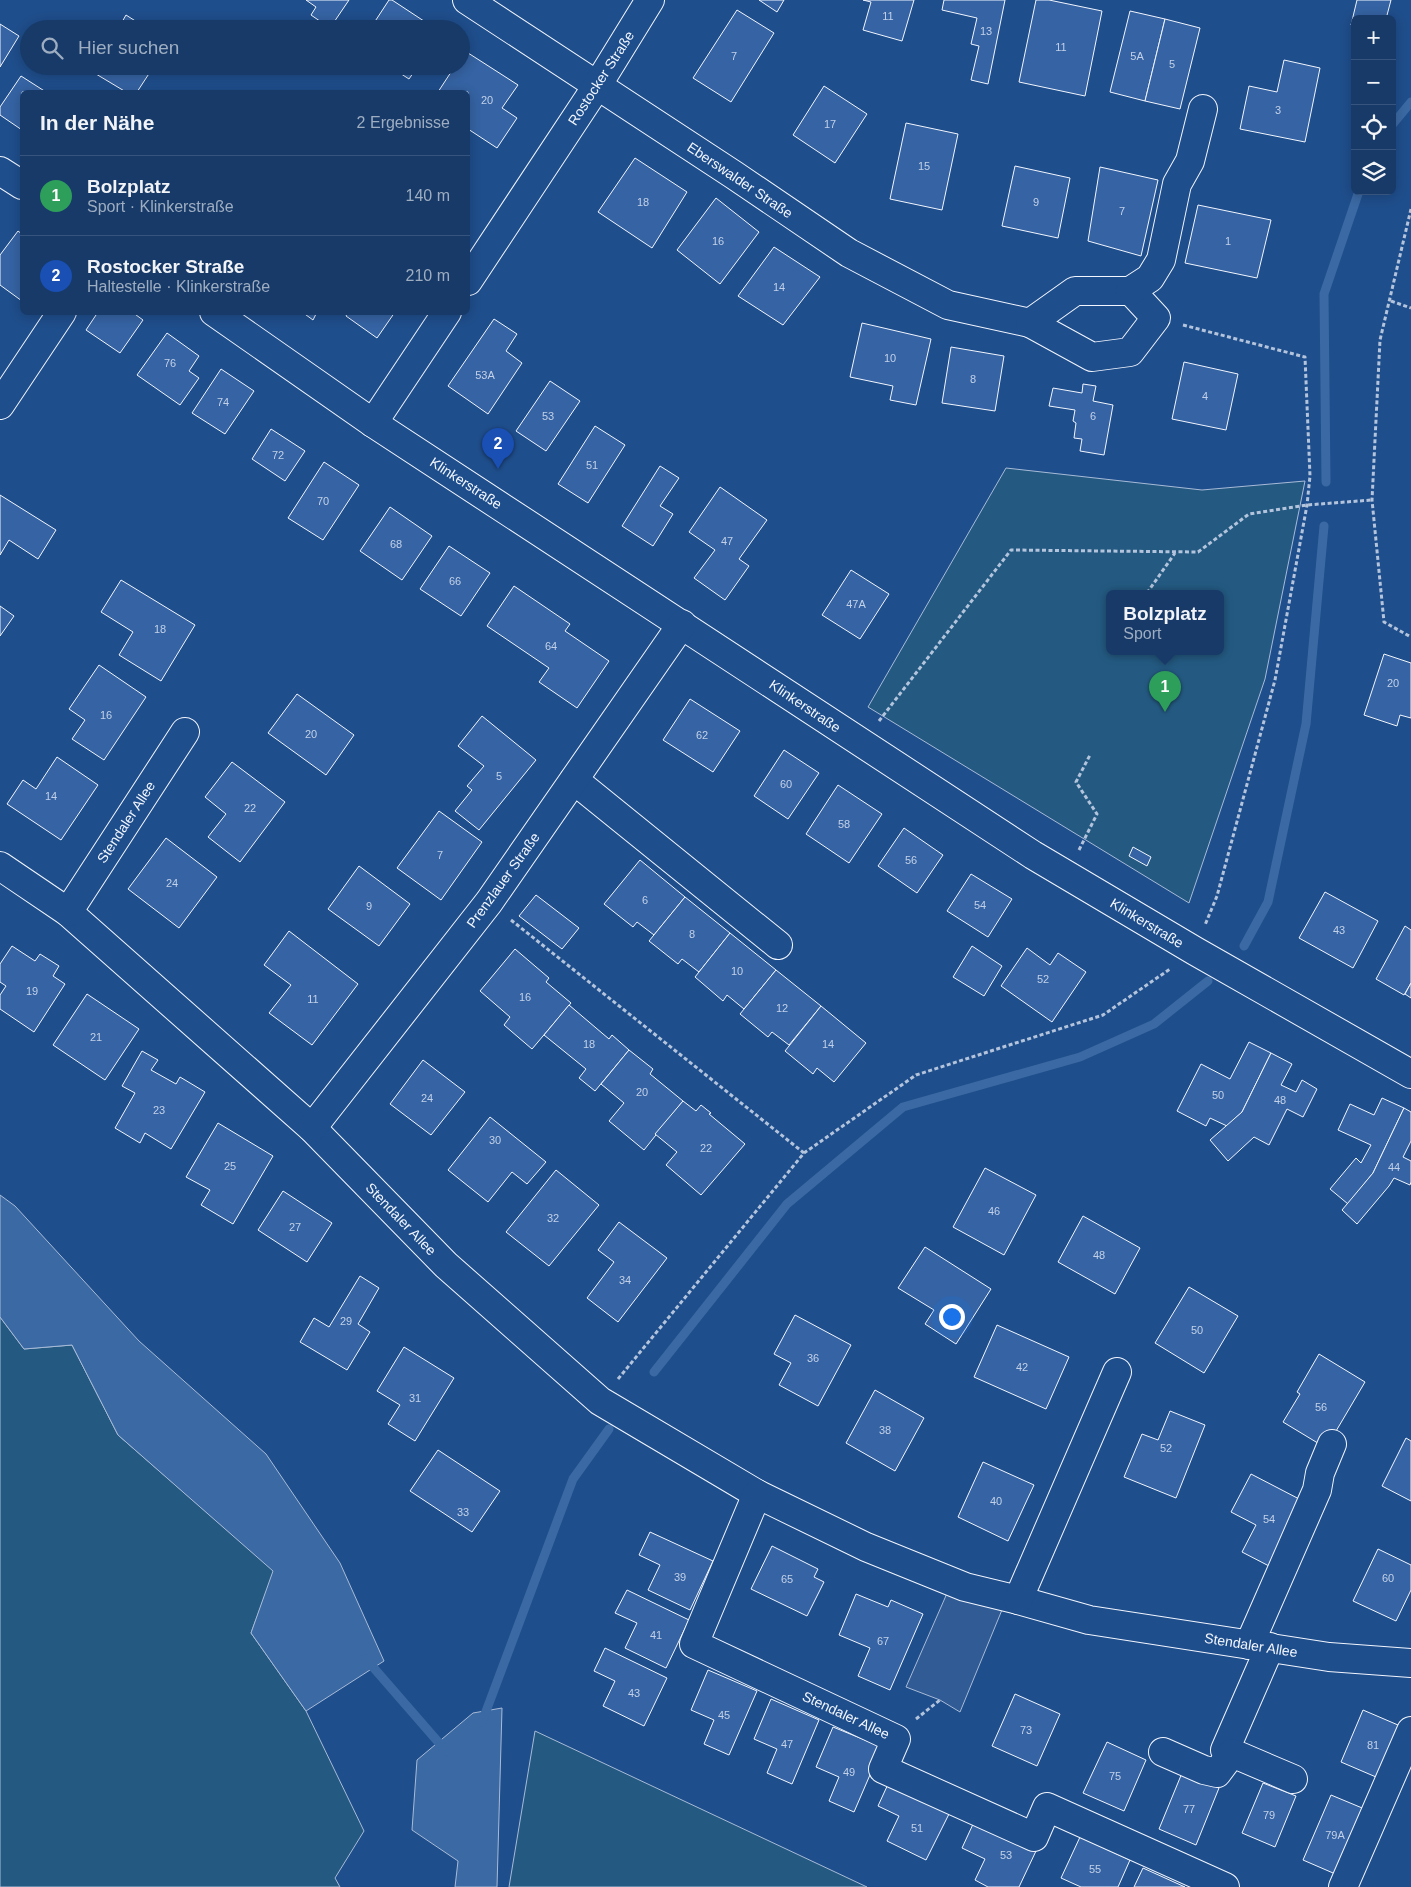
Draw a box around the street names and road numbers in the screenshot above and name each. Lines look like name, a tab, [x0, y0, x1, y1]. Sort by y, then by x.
street label: Rostocker Straße	[565, 28, 637, 128]
street label: Eberswalder Straße	[684, 139, 796, 221]
street label: Klinkerstraße	[427, 454, 505, 512]
street label: Klinkerstraße	[766, 676, 844, 736]
street label: Stendaler Allee	[94, 778, 158, 866]
street label: Prenzlauer Straße	[463, 829, 543, 931]
street label: Klinkerstraße	[1108, 895, 1187, 951]
street label: Stendaler Allee	[363, 1180, 440, 1259]
street label: Stendaler Allee	[1203, 1630, 1299, 1660]
street label: Stendaler Allee	[800, 1688, 892, 1742]

